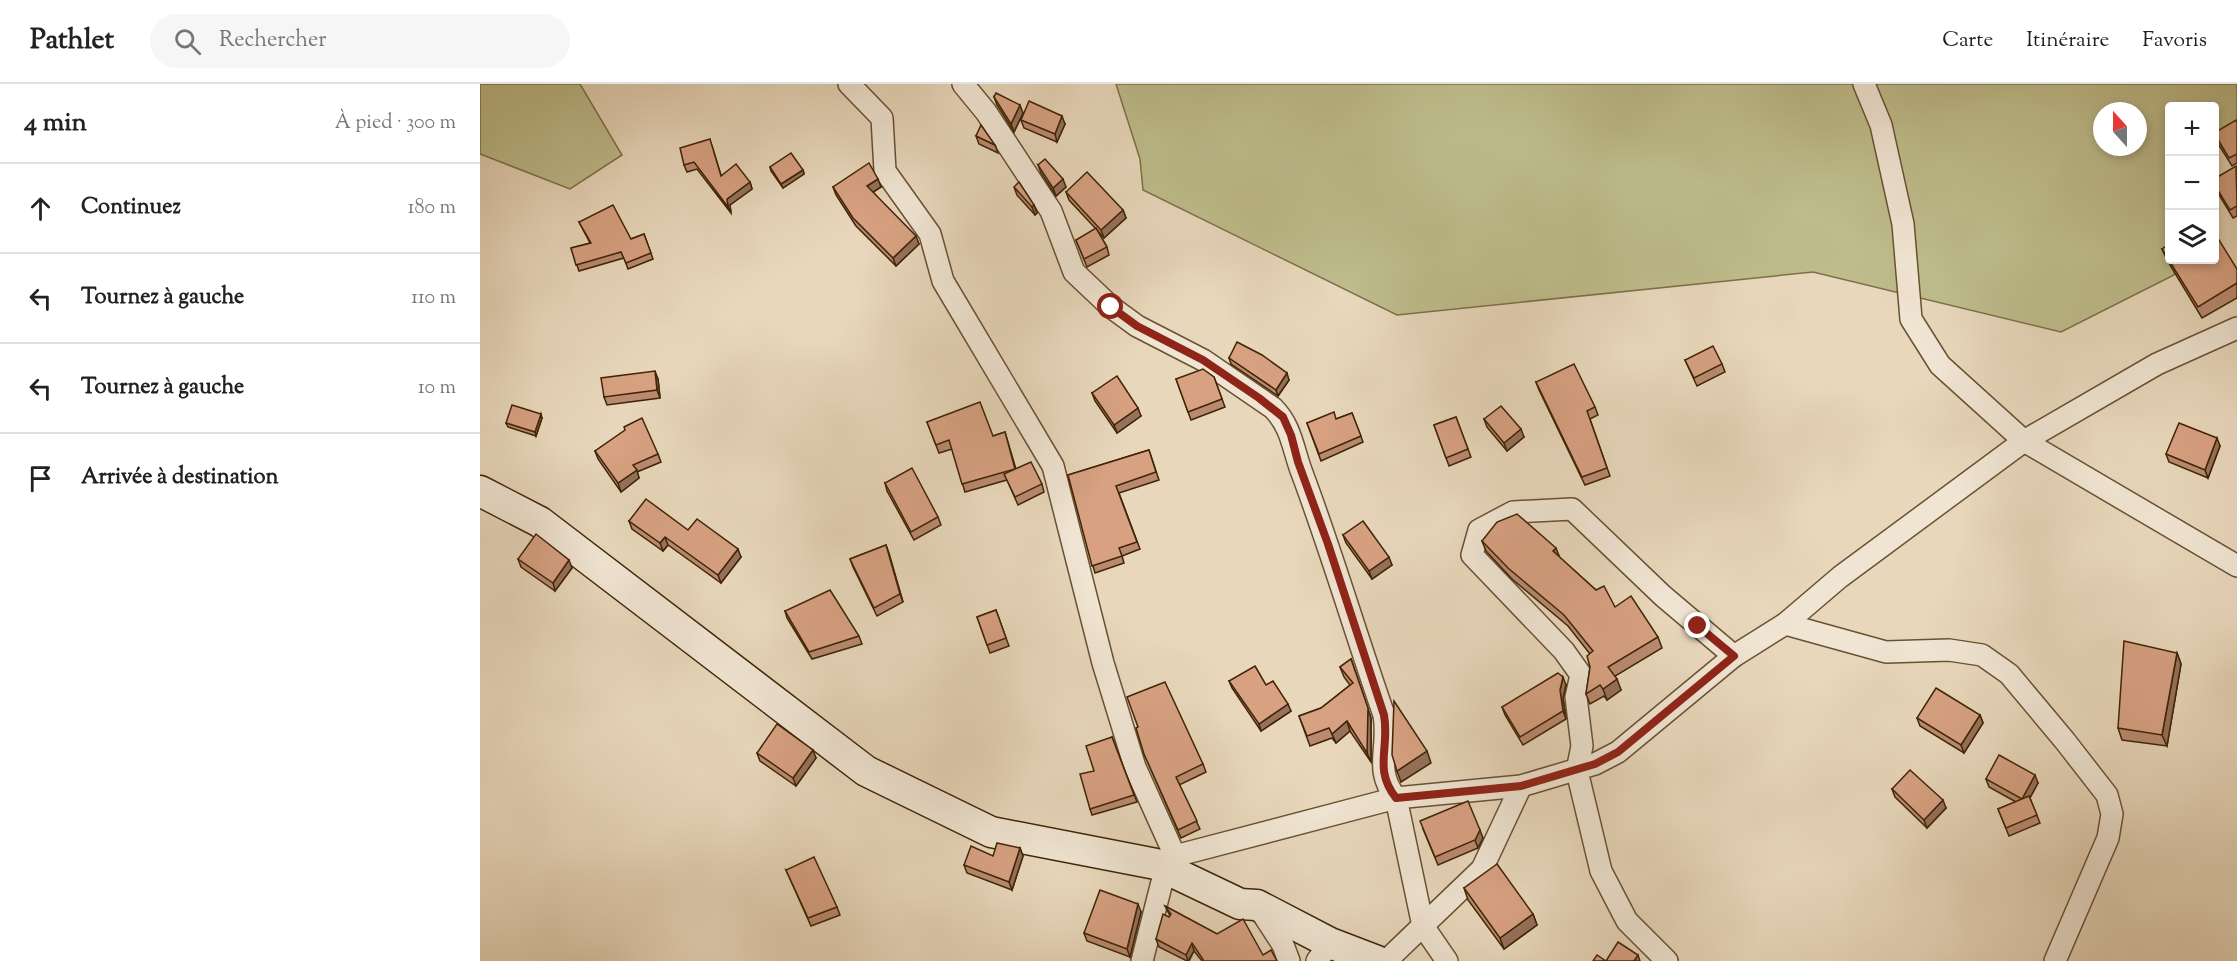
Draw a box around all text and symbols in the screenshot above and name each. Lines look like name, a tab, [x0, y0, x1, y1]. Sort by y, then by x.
search box	[150, 14, 570, 68]
text: Pathlet	[30, 21, 114, 61]
icon: search	[171, 25, 204, 58]
text: Rechercher	[219, 25, 327, 57]
text: Carte	[1942, 26, 1993, 56]
text: Itinéraire	[2026, 26, 2109, 56]
text: Favoris	[2142, 26, 2207, 56]
north arrow	[2093, 102, 2147, 156]
map controls	[2165, 102, 2219, 264]
button: +	[2165, 102, 2219, 156]
text: 4 min	[24, 105, 87, 142]
text: À pied · 300 m	[335, 109, 456, 138]
button: −	[2165, 156, 2219, 210]
icon: ahead	[24, 192, 57, 225]
text: Continuez	[81, 192, 181, 224]
text: 180 m	[408, 194, 456, 223]
button: layers	[2165, 210, 2219, 264]
icon: left	[24, 282, 57, 315]
text: Tournez à gauche	[81, 282, 244, 314]
text: 110 m	[411, 284, 456, 313]
route start	[1097, 293, 1123, 319]
icon: left	[24, 372, 57, 405]
text: Tournez à gauche	[81, 372, 244, 404]
text: 10 m	[418, 374, 456, 403]
icon: arrive	[24, 462, 57, 495]
text: Arrivée à destination	[81, 462, 278, 494]
route end	[1684, 612, 1710, 638]

